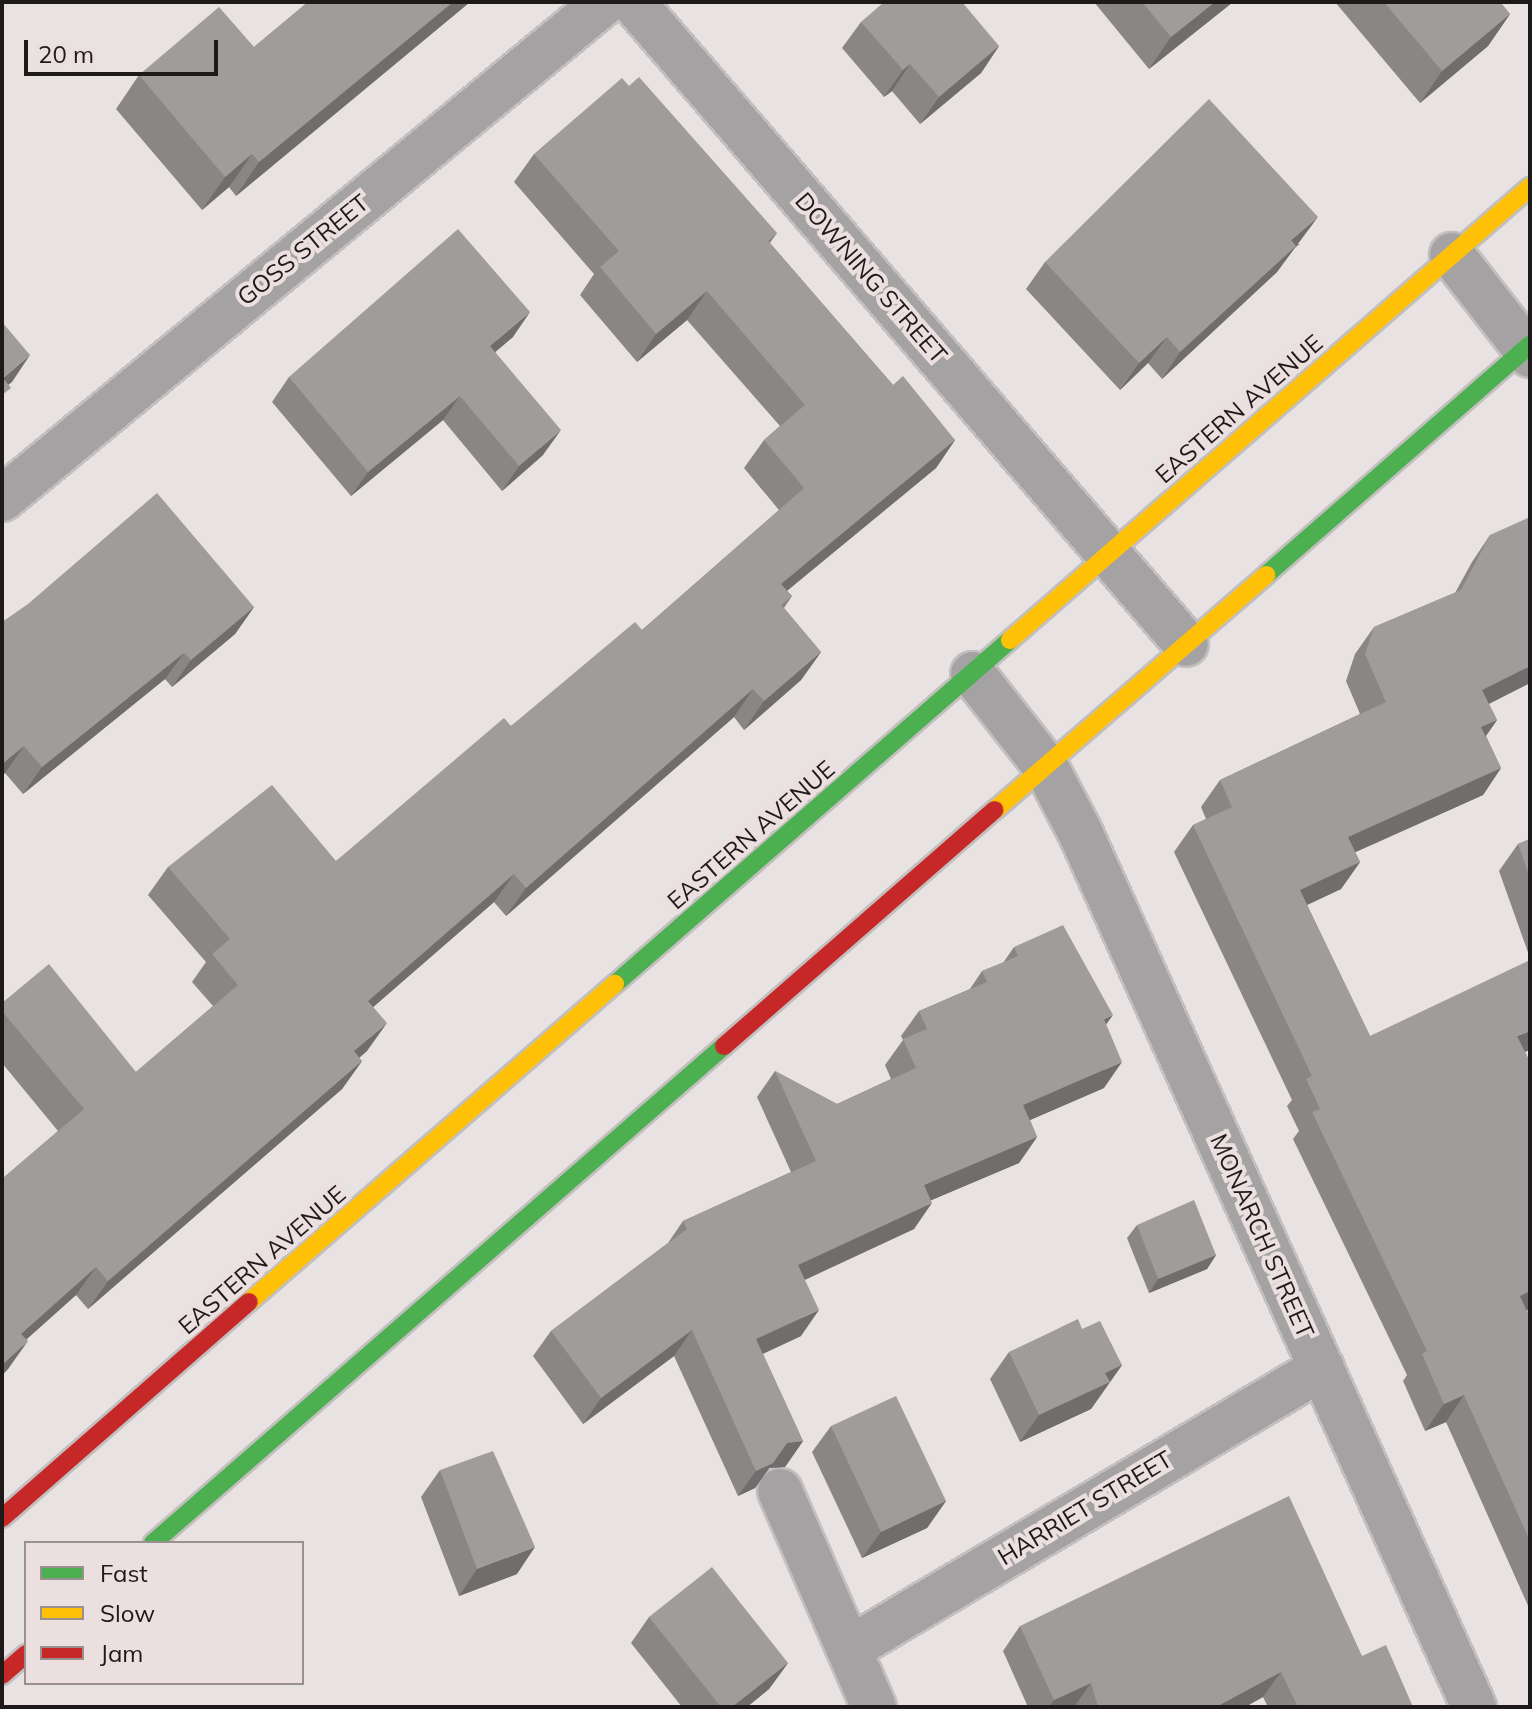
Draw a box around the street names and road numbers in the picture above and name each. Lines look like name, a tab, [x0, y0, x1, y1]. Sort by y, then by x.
street label: DOWNING STREET	[789, 187, 953, 369]
street label: GOSS STREET	[232, 188, 374, 312]
street label: EASTERN AVENUE	[1150, 329, 1328, 489]
street label: EASTERN AVENUE	[662, 755, 840, 915]
street label: MONARCH STREET	[1204, 1129, 1320, 1343]
street label: EASTERN AVENUE	[173, 1180, 351, 1340]
street label: HARRIET STREET	[993, 1445, 1177, 1571]

